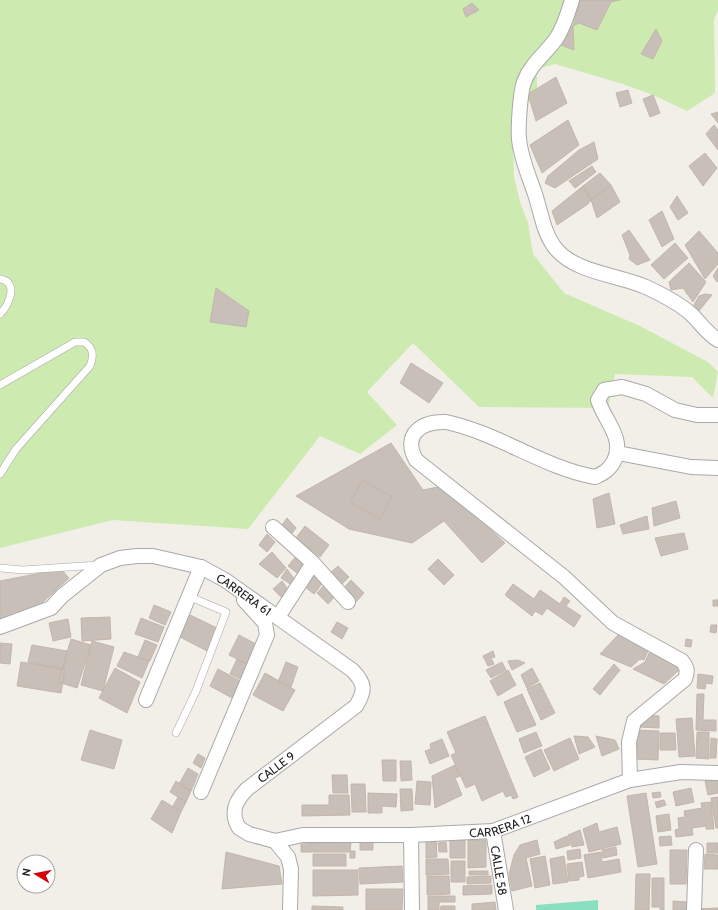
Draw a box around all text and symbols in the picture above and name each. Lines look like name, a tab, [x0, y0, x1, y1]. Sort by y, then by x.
street label: CARRERA 61	[214, 569, 275, 618]
street label: CALLE 9	[254, 748, 298, 786]
street label: CARRERA 12	[469, 810, 533, 840]
street label: CALLE 58	[488, 845, 511, 896]
north arrow	[16, 854, 56, 894]
text: N	[19, 867, 34, 877]

